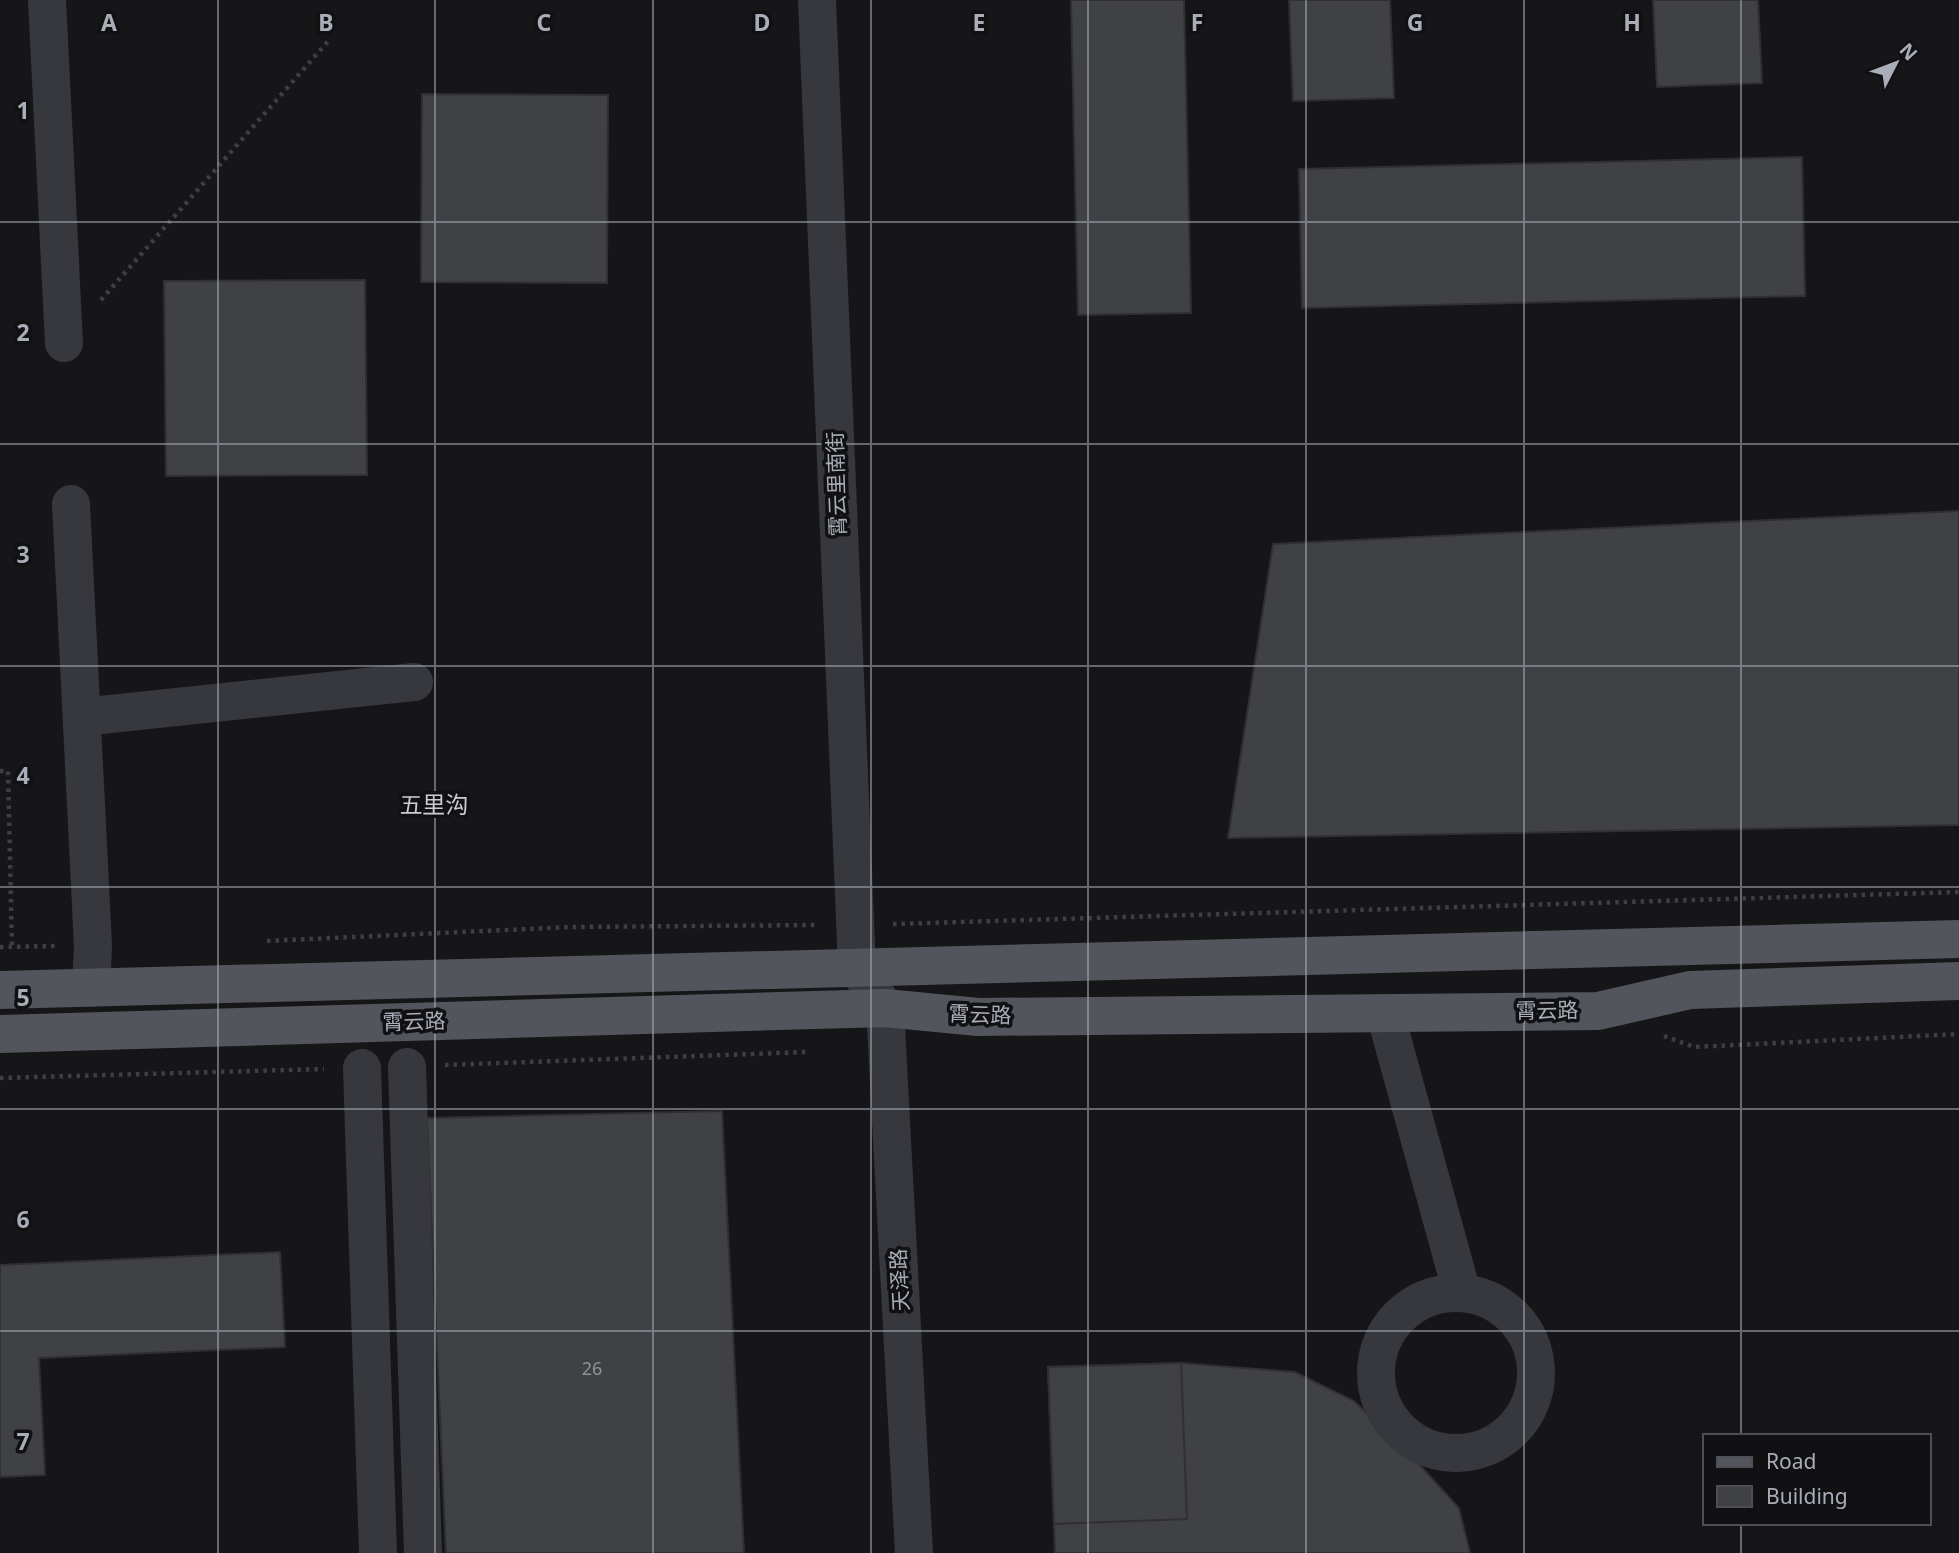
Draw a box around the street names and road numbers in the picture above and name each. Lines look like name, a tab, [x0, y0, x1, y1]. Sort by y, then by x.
street label: 霄云里南街	[820, 431, 852, 537]
street label: 霄云路	[1515, 995, 1579, 1025]
street label: 霄云路	[948, 999, 1012, 1029]
street label: 霄云路	[382, 1006, 446, 1036]
street label: 天泽路	[883, 1248, 915, 1312]

